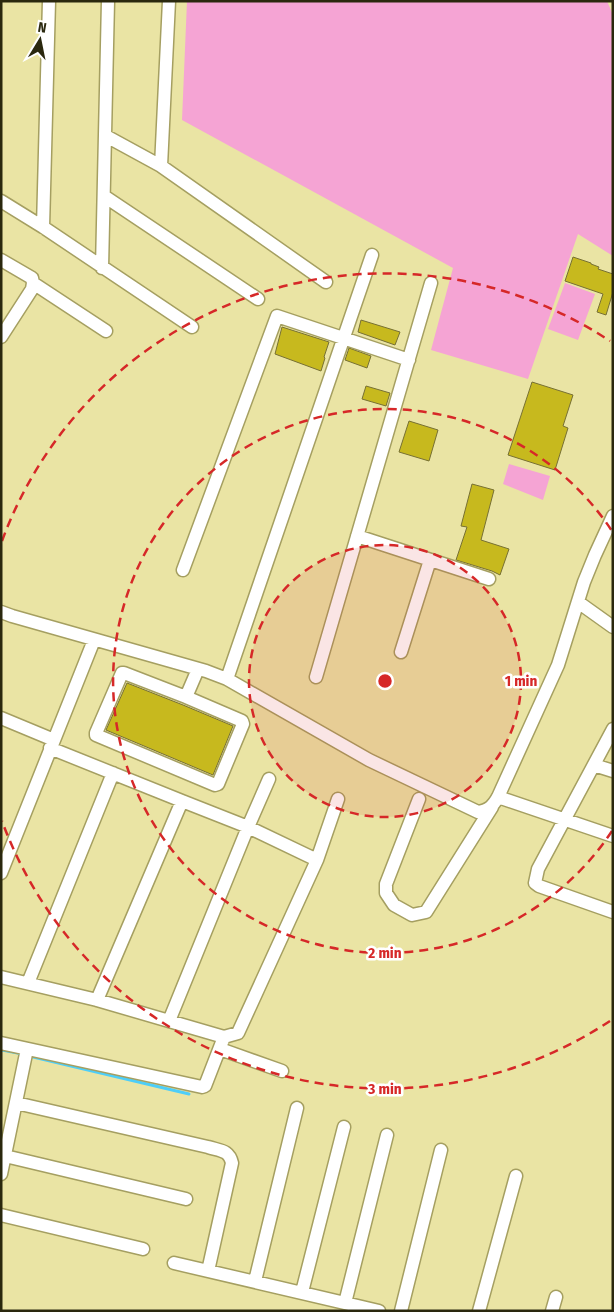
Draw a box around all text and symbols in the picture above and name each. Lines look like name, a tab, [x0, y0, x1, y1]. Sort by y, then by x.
north arrow	[15, 15, 65, 65]
text: N	[37, 19, 48, 37]
centre of rings	[376, 672, 394, 690]
text: 1 min	[505, 672, 537, 690]
text: 2 min	[367, 944, 402, 962]
text: 3 min	[367, 1080, 402, 1098]

